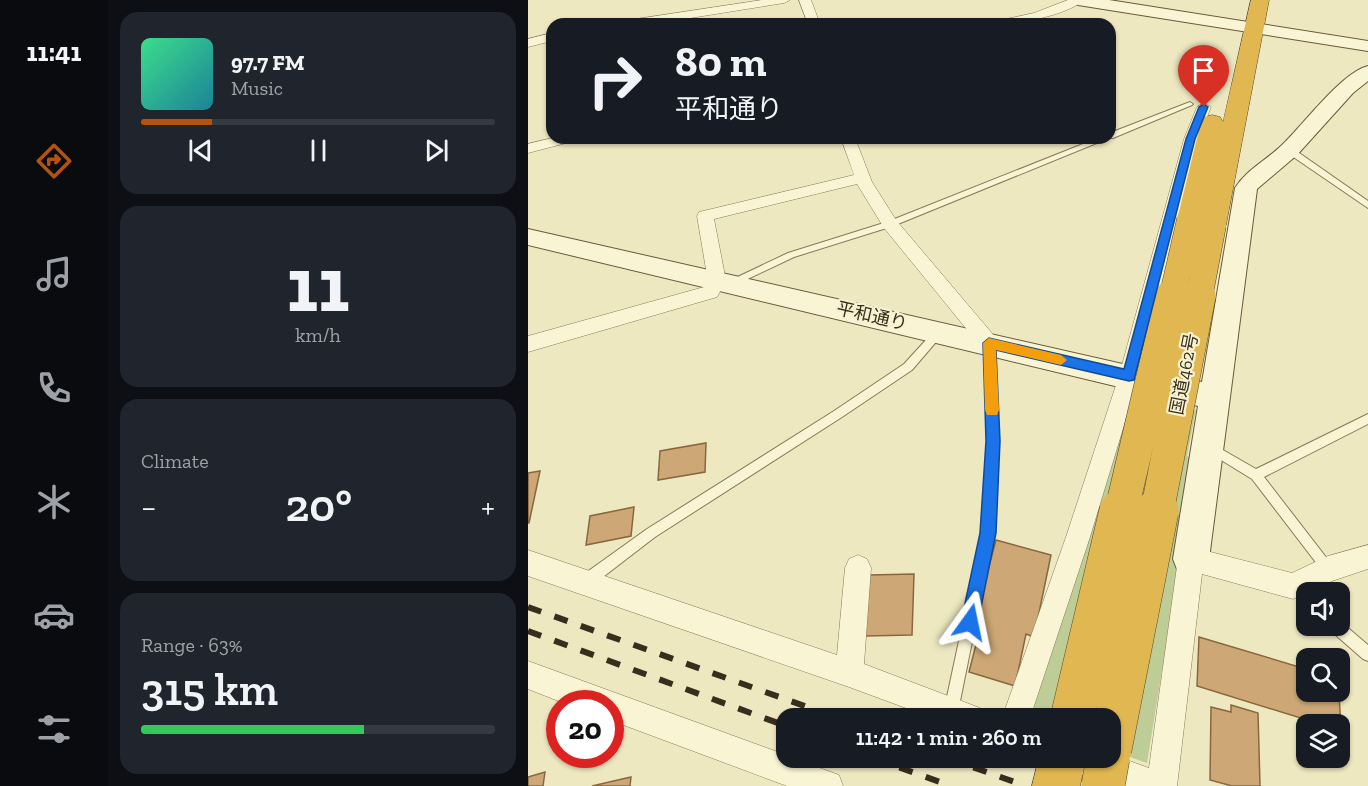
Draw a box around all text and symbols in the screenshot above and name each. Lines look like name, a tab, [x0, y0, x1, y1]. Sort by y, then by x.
text: 11:41	[27, 36, 81, 68]
text: 80 m	[675, 36, 766, 87]
icon: right	[576, 42, 654, 120]
pin	[1178, 45, 1229, 107]
text: 97.7 FM	[231, 49, 305, 76]
icon: arrive	[1187, 54, 1220, 87]
text: Music	[231, 76, 283, 100]
text: 平和通り	[675, 93, 783, 125]
icon: previous	[184, 134, 217, 167]
icon: pause	[302, 134, 335, 167]
icon: next	[420, 134, 453, 167]
icon: directions	[33, 140, 75, 182]
text: 11	[286, 237, 350, 331]
icon: music	[33, 253, 75, 295]
street label: 平和通り	[834, 297, 910, 335]
text: km/h	[295, 323, 341, 347]
street label: 国道462号	[1165, 331, 1203, 417]
icon: phone	[33, 367, 75, 409]
text: Climate	[141, 449, 209, 473]
text: 20°	[285, 479, 352, 533]
icon: climate	[33, 481, 75, 523]
text: −	[141, 487, 156, 526]
text: +	[481, 487, 495, 526]
map controls	[1296, 582, 1350, 768]
button: sound	[1296, 582, 1350, 636]
position arrow	[938, 590, 1002, 654]
icon: car	[33, 594, 75, 636]
text: Range · 63%	[141, 633, 242, 657]
button: search	[1296, 648, 1350, 702]
text: 315 km	[141, 663, 278, 717]
speed limit sign: 20	[546, 690, 624, 768]
icon: filters	[33, 708, 75, 750]
button: layers	[1296, 714, 1350, 768]
text: 11:42 · 1 min · 260 m	[856, 724, 1041, 751]

